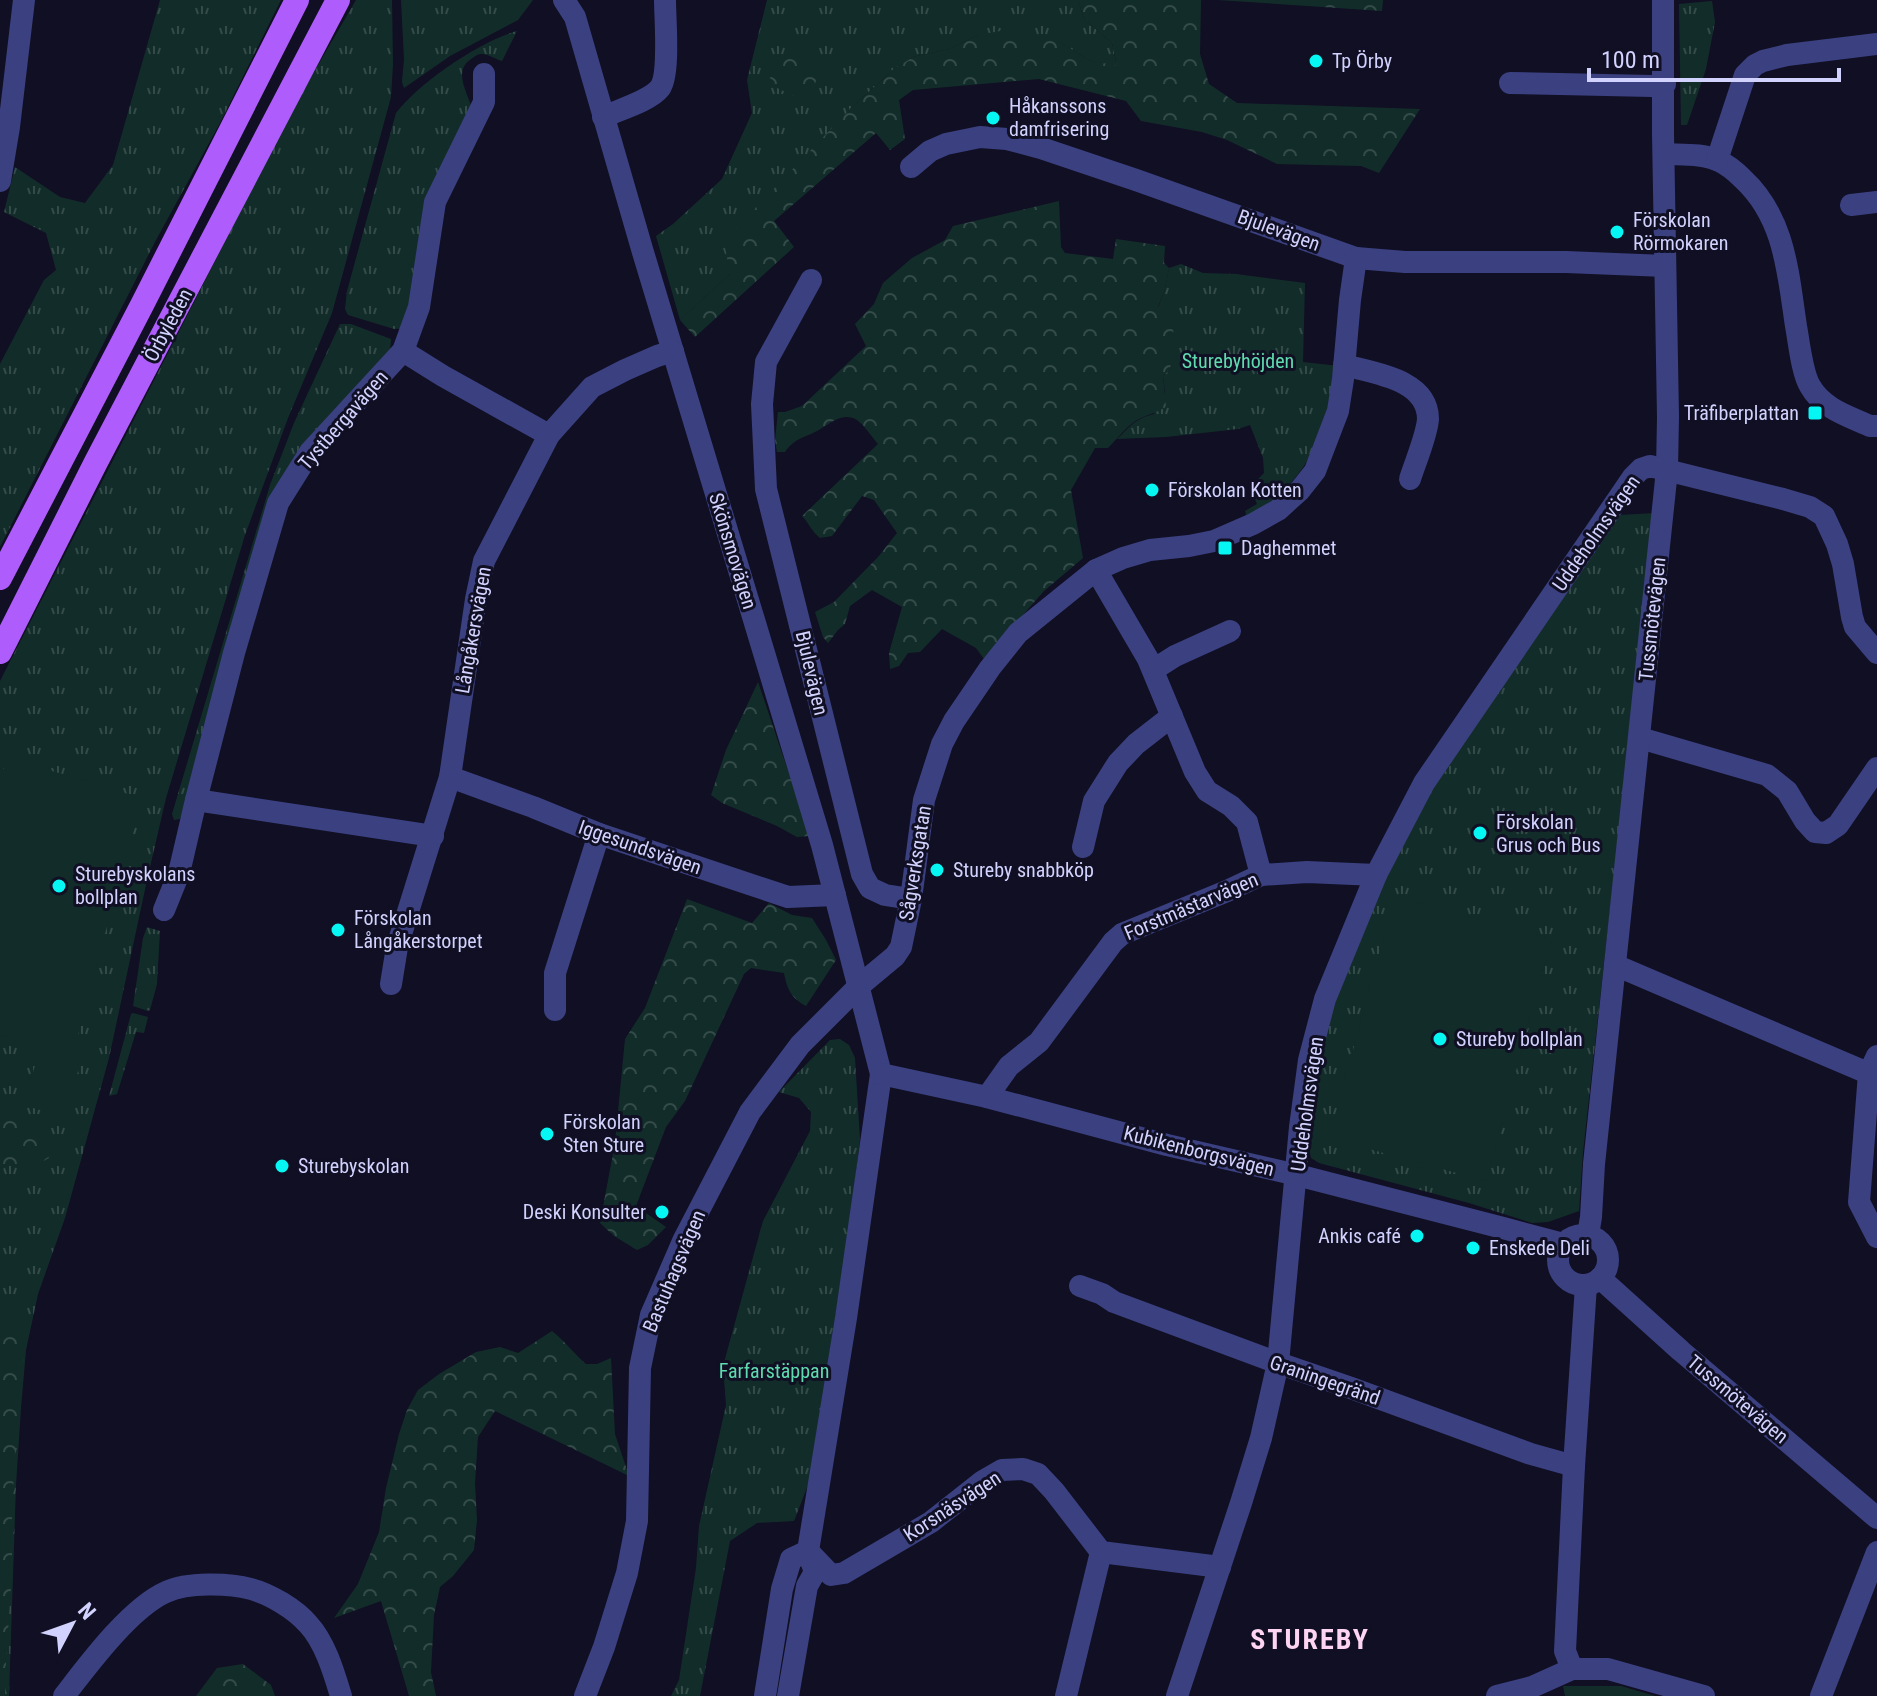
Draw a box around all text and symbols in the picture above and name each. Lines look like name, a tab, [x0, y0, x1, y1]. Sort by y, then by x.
scale bar	[1589, 32, 1839, 82]
text: 100 m	[1601, 46, 1660, 74]
place label: Tp Örby	[1332, 49, 1392, 73]
marker: Tp Örby	[1307, 52, 1325, 70]
place label: Håkanssons damfrisering	[1009, 94, 1109, 141]
marker: Håkanssons damfrisering	[984, 109, 1002, 127]
street label: Bjulevägen	[1235, 204, 1323, 256]
place label: Förskolan Rörmokaren	[1633, 208, 1728, 255]
marker: Förskolan Rörmokaren	[1608, 223, 1626, 241]
street label: Örbyleden	[139, 284, 197, 366]
park label: Sturebyhöjden	[1182, 349, 1294, 373]
street label: Tystbergavägen	[293, 365, 393, 475]
place label: Träfiberplattan	[1684, 401, 1799, 425]
marker: Träfiberplattan	[1806, 404, 1824, 422]
street label: Uddeholmsvägen	[1547, 470, 1645, 596]
place label: Förskolan Kotten	[1168, 478, 1302, 502]
marker: Förskolan Kotten	[1143, 481, 1161, 499]
street label: Skönsmovägen	[704, 490, 762, 612]
place label: Daghemmet	[1241, 536, 1336, 560]
marker: Daghemmet	[1216, 539, 1234, 557]
street label: Tussmötevägen	[1634, 556, 1670, 682]
street label: Långåkersvägen	[450, 565, 496, 695]
street label: Bjulevägen	[791, 628, 833, 718]
street label: Sågverksgatan	[894, 804, 936, 922]
place label: Förskolan Grus och Bus	[1496, 810, 1601, 857]
street label: Iggesundsvägen	[575, 815, 705, 879]
marker: Förskolan Grus och Bus	[1471, 824, 1489, 842]
place label: Stureby snabbköp	[953, 858, 1094, 882]
marker: Stureby snabbköp	[928, 861, 946, 879]
place label: Sturebyskolans bollplan	[75, 862, 195, 909]
street label: Forstmästarvägen	[1120, 867, 1262, 945]
marker: Sturebyskolans bollplan	[50, 877, 68, 895]
place label: Förskolan Långåkerstorpet	[354, 906, 483, 953]
marker: Förskolan Långåkerstorpet	[329, 921, 347, 939]
place label: Stureby bollplan	[1456, 1027, 1583, 1051]
marker: Stureby bollplan	[1431, 1030, 1449, 1048]
street label: Uddeholmsvägen	[1286, 1035, 1328, 1173]
place label: Förskolan Sten Sture	[563, 1110, 644, 1157]
street label: Kubikenborgsvägen	[1121, 1121, 1277, 1181]
marker: Förskolan Sten Sture	[538, 1125, 556, 1143]
place label: Sturebyskolan	[298, 1154, 409, 1178]
marker: Sturebyskolan	[273, 1157, 291, 1175]
place label: Deski Konsulter	[523, 1200, 646, 1224]
marker: Deski Konsulter	[653, 1203, 671, 1221]
street label: Bastuhagsvägen	[637, 1206, 711, 1336]
place label: Ankis café	[1318, 1224, 1401, 1248]
marker: Ankis café	[1408, 1227, 1426, 1245]
place label: Enskede Deli	[1489, 1236, 1590, 1260]
marker: Enskede Deli	[1464, 1239, 1482, 1257]
street label: Graningegränd	[1267, 1350, 1383, 1410]
street label: Tussmötevägen	[1683, 1350, 1793, 1448]
park label: Farfarstäppan	[719, 1359, 829, 1383]
street label: Korsnäsvägen	[899, 1466, 1005, 1546]
north arrow	[32, 1584, 112, 1664]
text: N	[73, 1598, 101, 1624]
district label: STUREBY	[1250, 1623, 1370, 1656]

